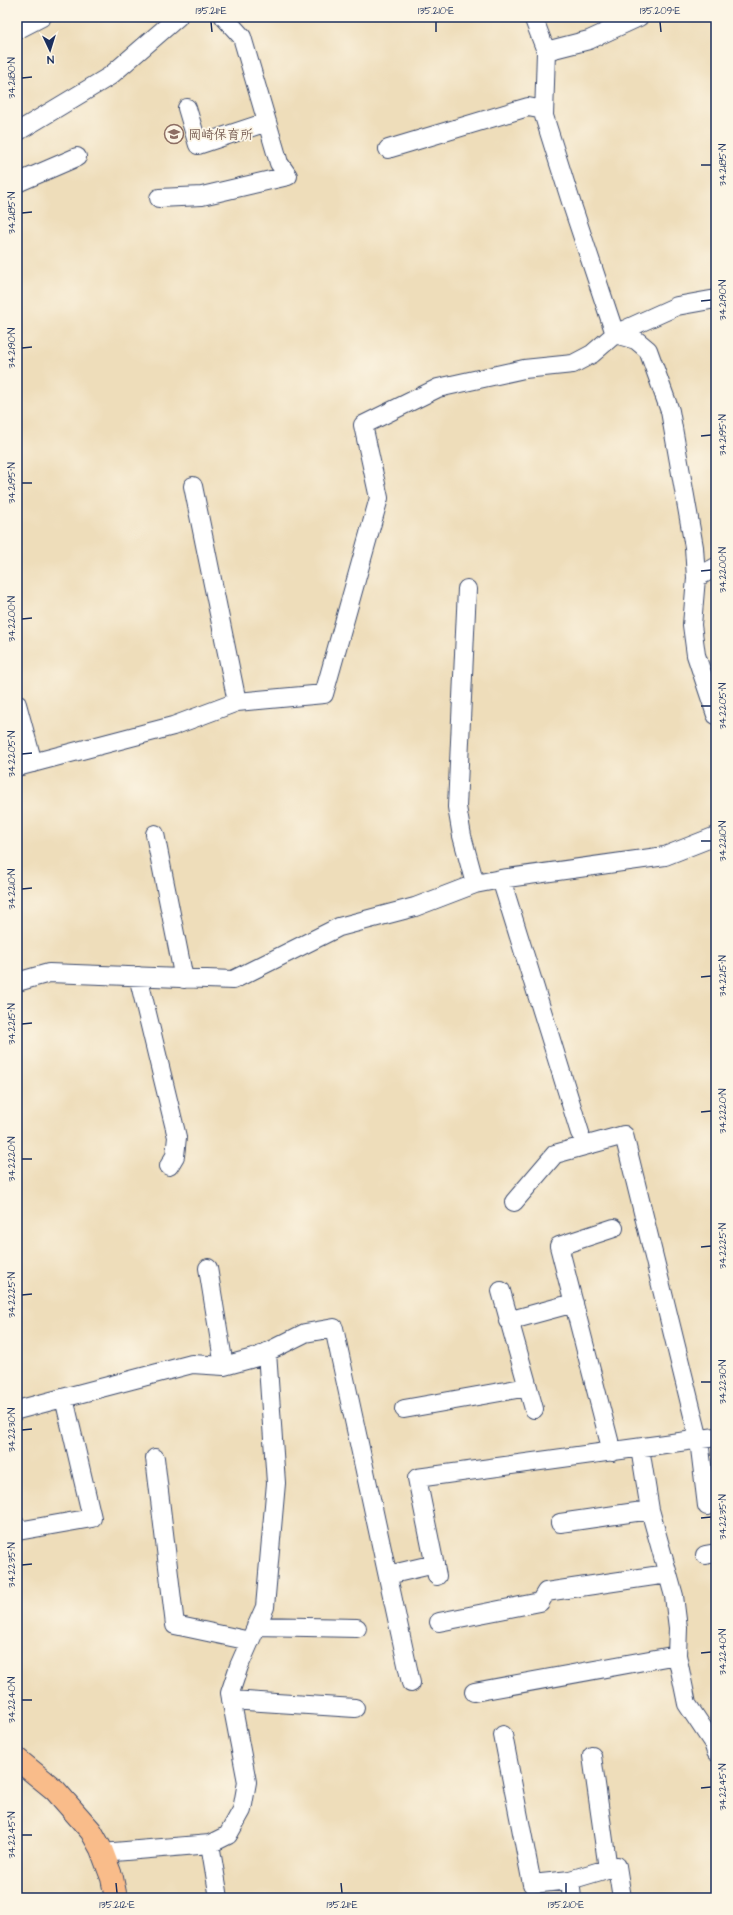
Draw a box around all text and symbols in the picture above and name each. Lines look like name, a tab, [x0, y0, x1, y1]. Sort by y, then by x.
text: 135.211°E	[195, 4, 227, 18]
text: 135.210°E	[418, 4, 454, 18]
text: 135.209°E	[640, 4, 680, 18]
north arrow	[30, 30, 70, 70]
text: N	[47, 52, 55, 67]
text: 34.2180°N	[5, 57, 19, 99]
school or university icon: 岡崎保育所	[163, 123, 185, 145]
place label: 岡崎保育所	[188, 126, 253, 144]
text: 34.2185°N	[716, 144, 730, 186]
text: 34.2185°N	[5, 192, 19, 234]
text: 34.2190°N	[716, 280, 730, 320]
text: 34.2190°N	[5, 328, 19, 368]
text: 34.2195°N	[716, 414, 730, 456]
text: 34.2195°N	[5, 462, 19, 504]
text: 34.2200°N	[716, 547, 730, 593]
text: 34.2200°N	[5, 596, 19, 642]
text: 34.2205°N	[716, 683, 730, 729]
text: 34.2205°N	[5, 731, 19, 777]
text: 34.2210°N	[716, 821, 730, 861]
text: 34.2210°N	[5, 869, 19, 909]
text: 34.2215°N	[716, 955, 730, 997]
text: 34.2215°N	[5, 1003, 19, 1045]
text: 34.2220°N	[716, 1088, 730, 1134]
text: 34.2220°N	[5, 1136, 19, 1182]
text: 34.2225°N	[716, 1223, 730, 1269]
text: 34.2225°N	[5, 1272, 19, 1318]
text: 34.2230°N	[716, 1360, 730, 1404]
text: 34.2230°N	[5, 1408, 19, 1452]
text: 34.2235°N	[716, 1494, 730, 1540]
text: 34.2235°N	[5, 1542, 19, 1588]
text: 34.2240°N	[716, 1629, 730, 1675]
text: 34.2240°N	[5, 1677, 19, 1723]
text: 34.2245°N	[716, 1763, 730, 1811]
text: 34.2245°N	[5, 1811, 19, 1859]
text: 135.212°E	[99, 1898, 135, 1912]
text: 135.211°E	[326, 1898, 358, 1912]
text: 135.210°E	[548, 1898, 584, 1912]

